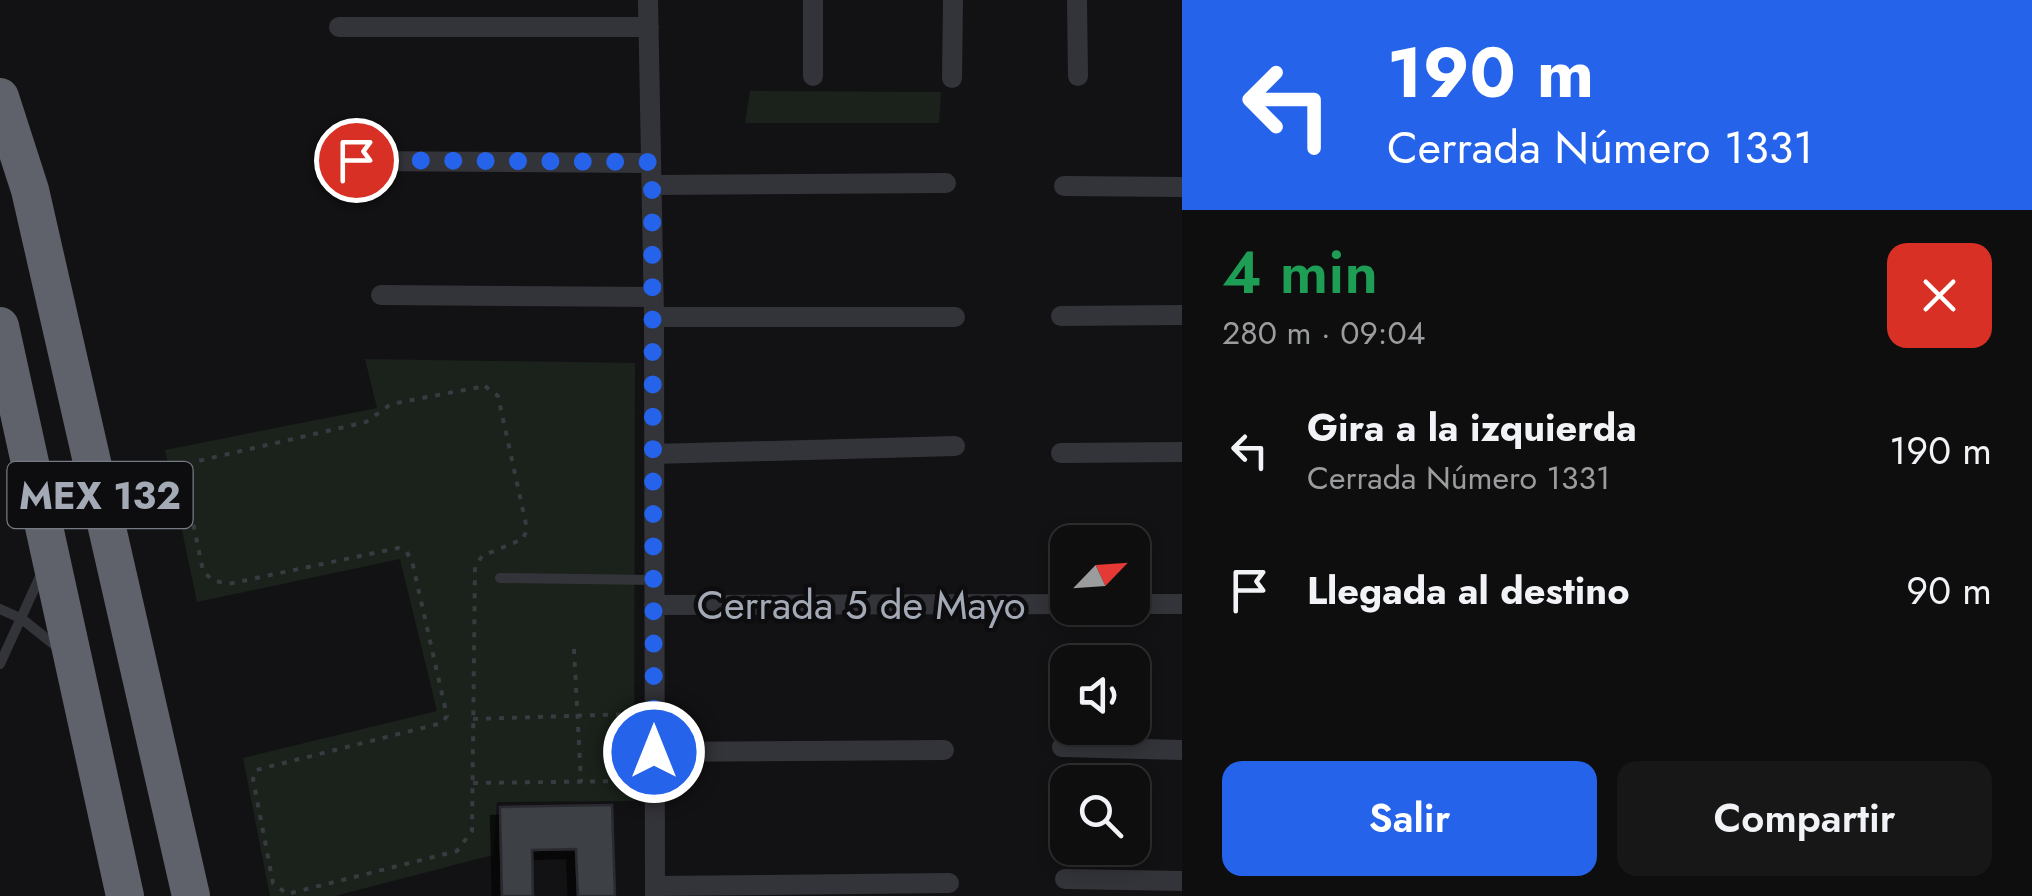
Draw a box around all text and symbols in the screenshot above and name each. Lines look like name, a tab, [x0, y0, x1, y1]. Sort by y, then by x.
text: 190 m	[1387, 22, 1594, 123]
icon: left	[1222, 40, 1352, 170]
text: Cerrada Número 1331	[1387, 115, 1814, 180]
pin	[314, 118, 399, 203]
icon: arrive	[329, 133, 384, 188]
text: 4 min	[1222, 229, 1378, 316]
button: close	[1887, 243, 1992, 348]
text: 280 m · 09:04	[1222, 310, 1425, 356]
text: Gira a la izquierda	[1307, 400, 1637, 455]
icon: left	[1222, 423, 1277, 478]
text: 190 m	[1889, 423, 1992, 478]
text: Cerrada Número 1331	[1307, 455, 1610, 501]
road number: MEX 132	[8, 462, 192, 528]
north arrow	[1050, 525, 1150, 625]
map controls	[1050, 525, 1150, 865]
icon: arrive	[1222, 563, 1277, 618]
text: Llegada al destino	[1307, 563, 1630, 618]
text: 90 m	[1906, 563, 1992, 618]
street label: Cerrada 5 de Mayo	[697, 576, 1025, 634]
button: sound	[1050, 645, 1150, 745]
position arrow	[602, 700, 706, 804]
button: Salir	[1222, 761, 1597, 876]
button: Compartir	[1617, 761, 1992, 876]
button: search	[1050, 765, 1150, 865]

